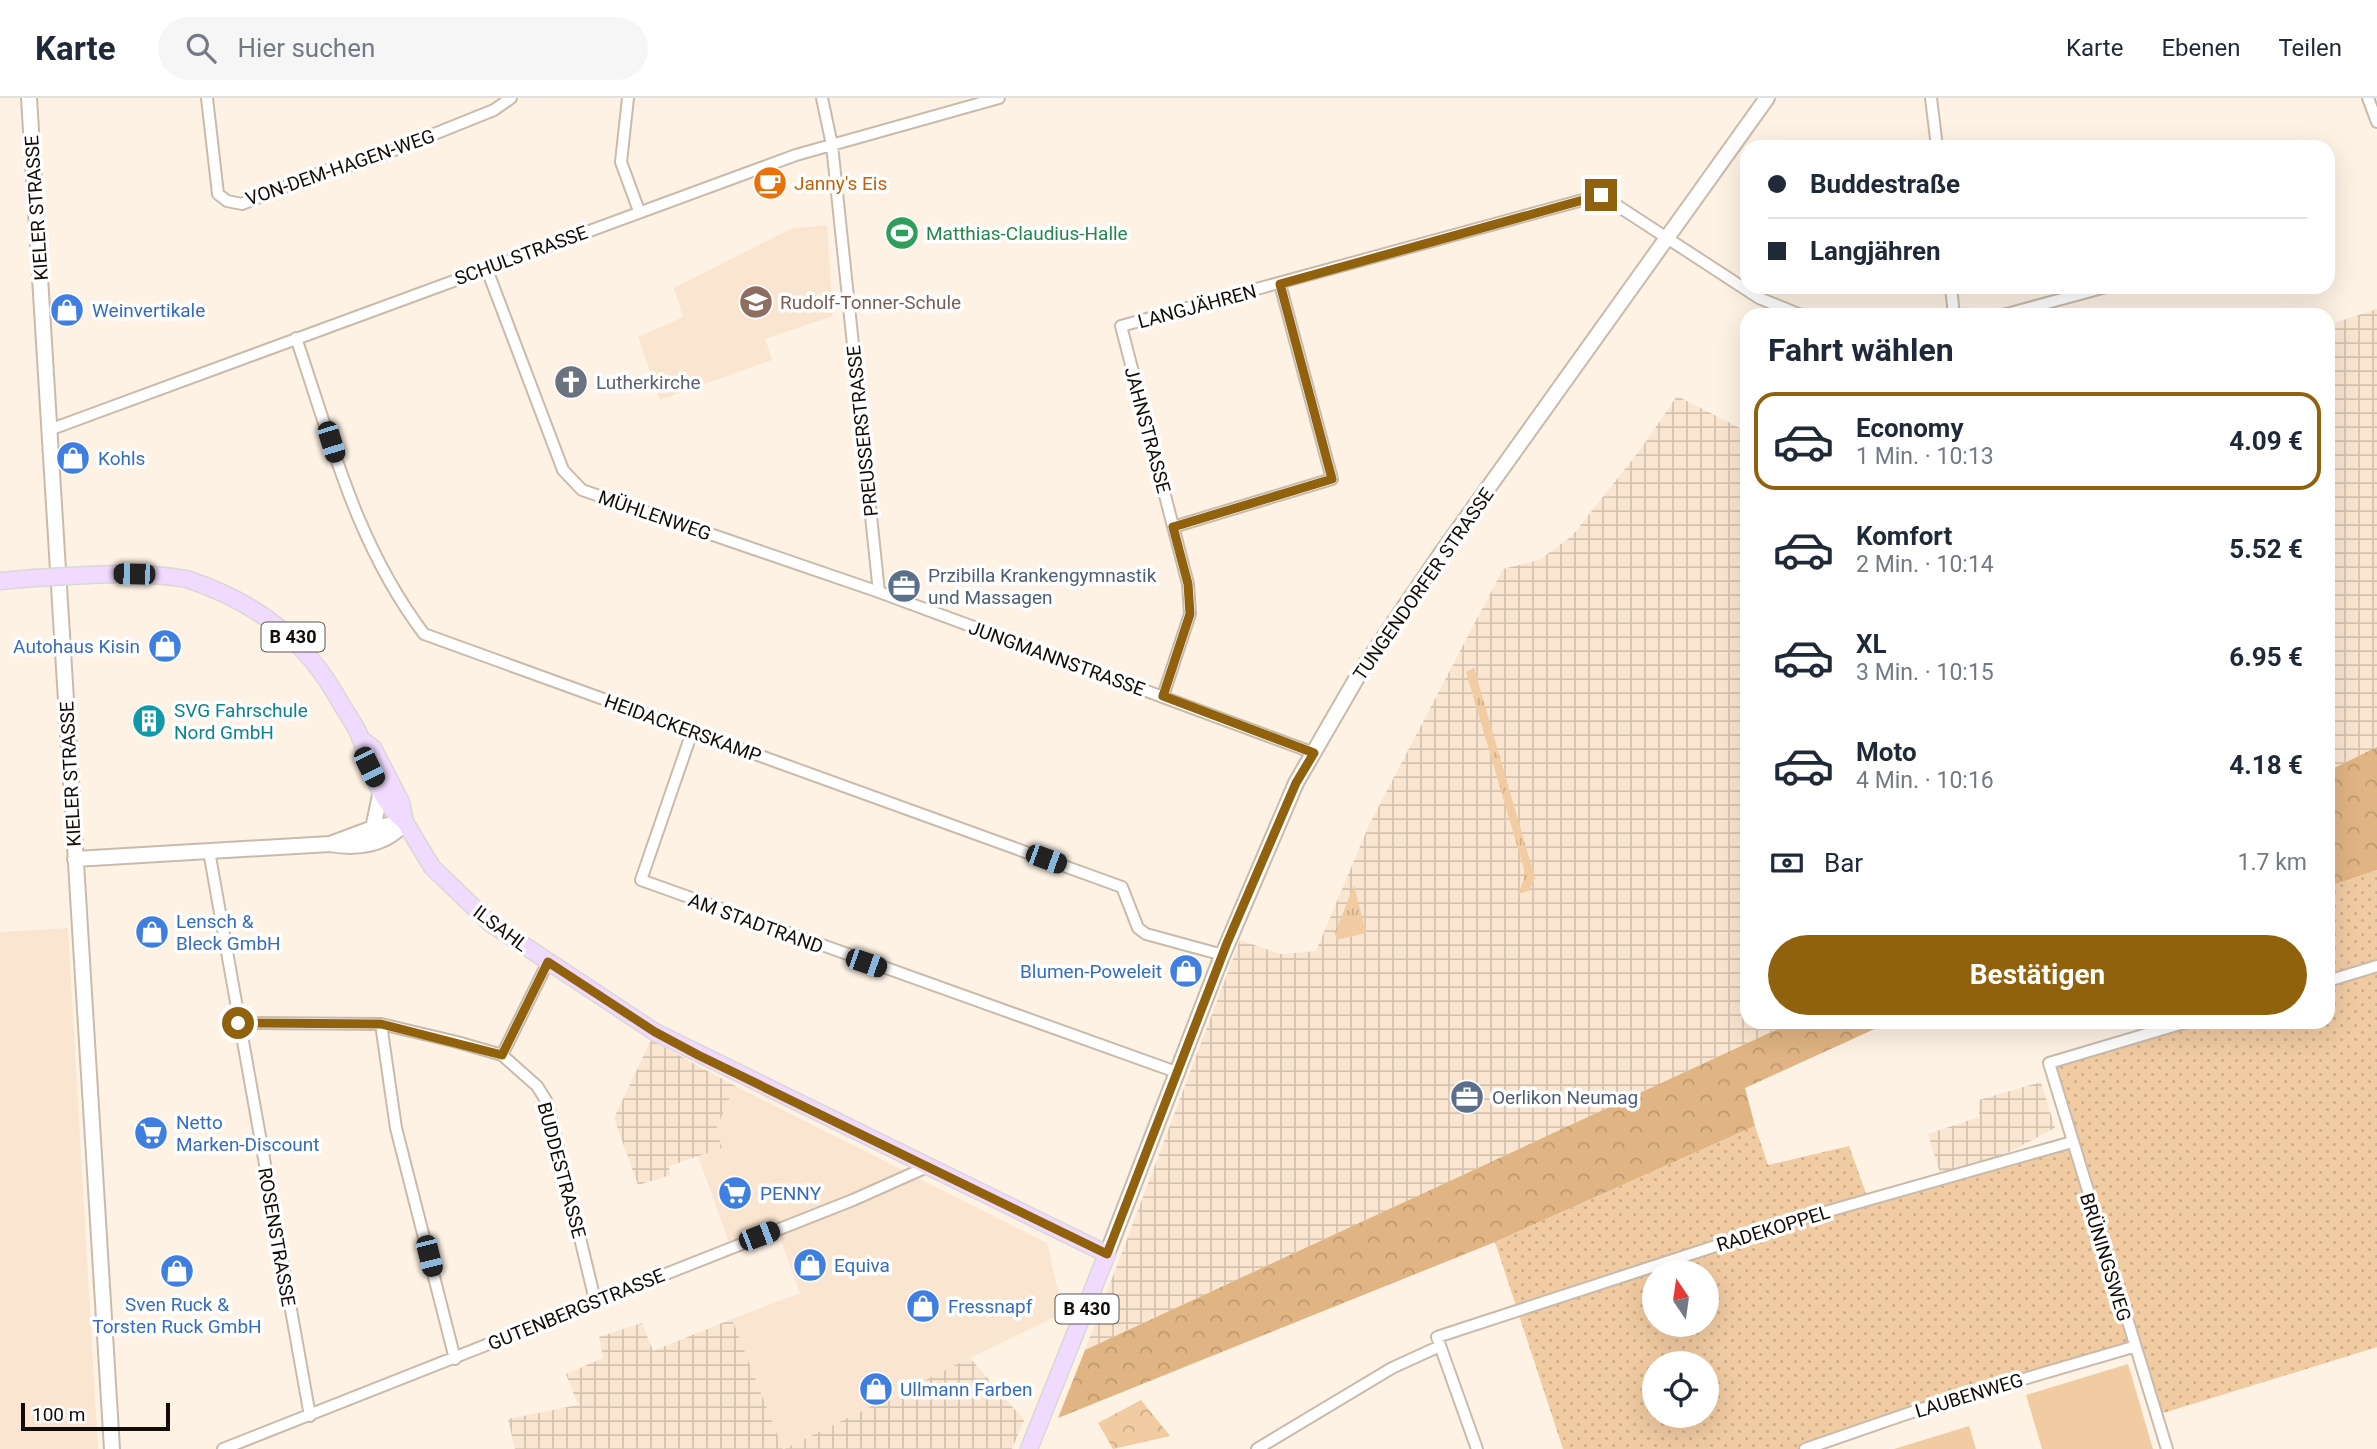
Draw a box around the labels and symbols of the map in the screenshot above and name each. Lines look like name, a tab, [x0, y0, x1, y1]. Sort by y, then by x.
street label: VON-DEM-HAGEN-WEG	[243, 124, 438, 211]
street label: KIELER STRASSE	[20, 134, 53, 281]
cafe icon: Janny's Eis	[751, 164, 789, 202]
place label: Janny's Eis	[794, 172, 887, 195]
route end	[1585, 179, 1617, 211]
sports icon: Matthias-Claudius-Halle	[883, 214, 921, 252]
street label: SCHULSTRASSE	[452, 221, 591, 290]
place label: Matthias-Claudius-Halle	[926, 222, 1128, 245]
street label: LANGJÄHREN	[1135, 280, 1259, 333]
school or university icon: Rudolf-Tonner-Schule	[737, 283, 775, 321]
shop icon: Weinvertikale	[48, 291, 86, 329]
place label: Rudolf-Tonner-Schule	[780, 291, 961, 314]
place label: Weinvertikale	[92, 299, 205, 322]
street label: PREUSSERSTRASSE	[842, 344, 883, 518]
church icon: Lutherkirche	[552, 363, 590, 401]
street label: JAHNSTRASSE	[1120, 364, 1175, 496]
place label: Lutherkirche	[596, 371, 701, 394]
car	[315, 419, 348, 465]
shop icon: Kohls	[54, 439, 92, 477]
place label: Kohls	[98, 447, 145, 470]
street label: TUNGENDORFER STRASSE	[1348, 484, 1499, 685]
street label: MÜHLENWEG	[595, 485, 714, 545]
car	[113, 563, 156, 585]
place label: Przibilla Krankengymnastik und Massagen	[928, 564, 1157, 609]
office icon: Przibilla Krankengymnastik und Massagen	[885, 567, 923, 605]
street label: JUNGMANNSTRASSE	[966, 616, 1148, 701]
road number: B 430	[262, 622, 324, 652]
shop icon: Autohaus Kisin	[146, 627, 184, 665]
place label: Autohaus Kisin	[13, 635, 140, 658]
street label: HEIDACKERSKAMP	[601, 689, 764, 768]
place label: SVG Fahrschule Nord GmbH	[174, 699, 308, 744]
street label: KIELER STRASSE	[55, 701, 86, 847]
building icon: SVG Fahrschule Nord GmbH	[130, 702, 168, 740]
car	[351, 744, 388, 790]
car	[1023, 842, 1070, 876]
street label: AM STADTRAND	[685, 888, 826, 959]
street label: ILSAHL	[469, 900, 533, 957]
place label: Lensch & Bleck GmbH	[176, 910, 281, 955]
shop icon: Lensch & Bleck GmbH	[133, 913, 171, 951]
car	[843, 946, 890, 980]
shop icon: Blumen-Poweleit	[1167, 952, 1205, 990]
place label: Blumen-Poweleit	[1020, 960, 1162, 983]
route start	[222, 1007, 254, 1039]
office icon: Oerlikon Neumag	[1448, 1078, 1486, 1116]
place label: Oerlikon Neumag	[1492, 1086, 1638, 1109]
street label: BUDDESTRASSE	[532, 1100, 591, 1241]
place label: Netto Marken-Discount	[176, 1111, 319, 1156]
supermarket icon: Netto Marken-Discount	[132, 1114, 170, 1152]
street label: ROSENSTRASSE	[253, 1166, 300, 1308]
supermarket icon: PENNY	[716, 1174, 754, 1212]
place label: PENNY	[760, 1182, 822, 1205]
street label: BRÜNINGSWEG	[2075, 1190, 2136, 1324]
street label: RADEKOPPEL	[1714, 1200, 1832, 1257]
car	[736, 1219, 783, 1253]
car	[414, 1233, 445, 1279]
shop icon: Equiva	[791, 1246, 829, 1284]
shop icon: Sven Ruck & Torsten Ruck GmbH	[158, 1252, 196, 1290]
place label: Equiva	[834, 1254, 890, 1277]
north arrow	[1642, 1260, 1718, 1337]
street label: GUTENBERGSTRASSE	[485, 1263, 668, 1355]
shop icon: Fressnapf	[904, 1287, 942, 1325]
place label: Sven Ruck & Torsten Ruck GmbH	[92, 1293, 262, 1338]
road number: B 430	[1056, 1294, 1118, 1324]
place label: Fressnapf	[948, 1295, 1033, 1318]
street label: LAUBENWEG	[1912, 1368, 2026, 1423]
shop icon: Ullmann Farben	[857, 1370, 895, 1408]
place label: Ullmann Farben	[900, 1378, 1032, 1401]
scale bar	[21, 1400, 170, 1432]

